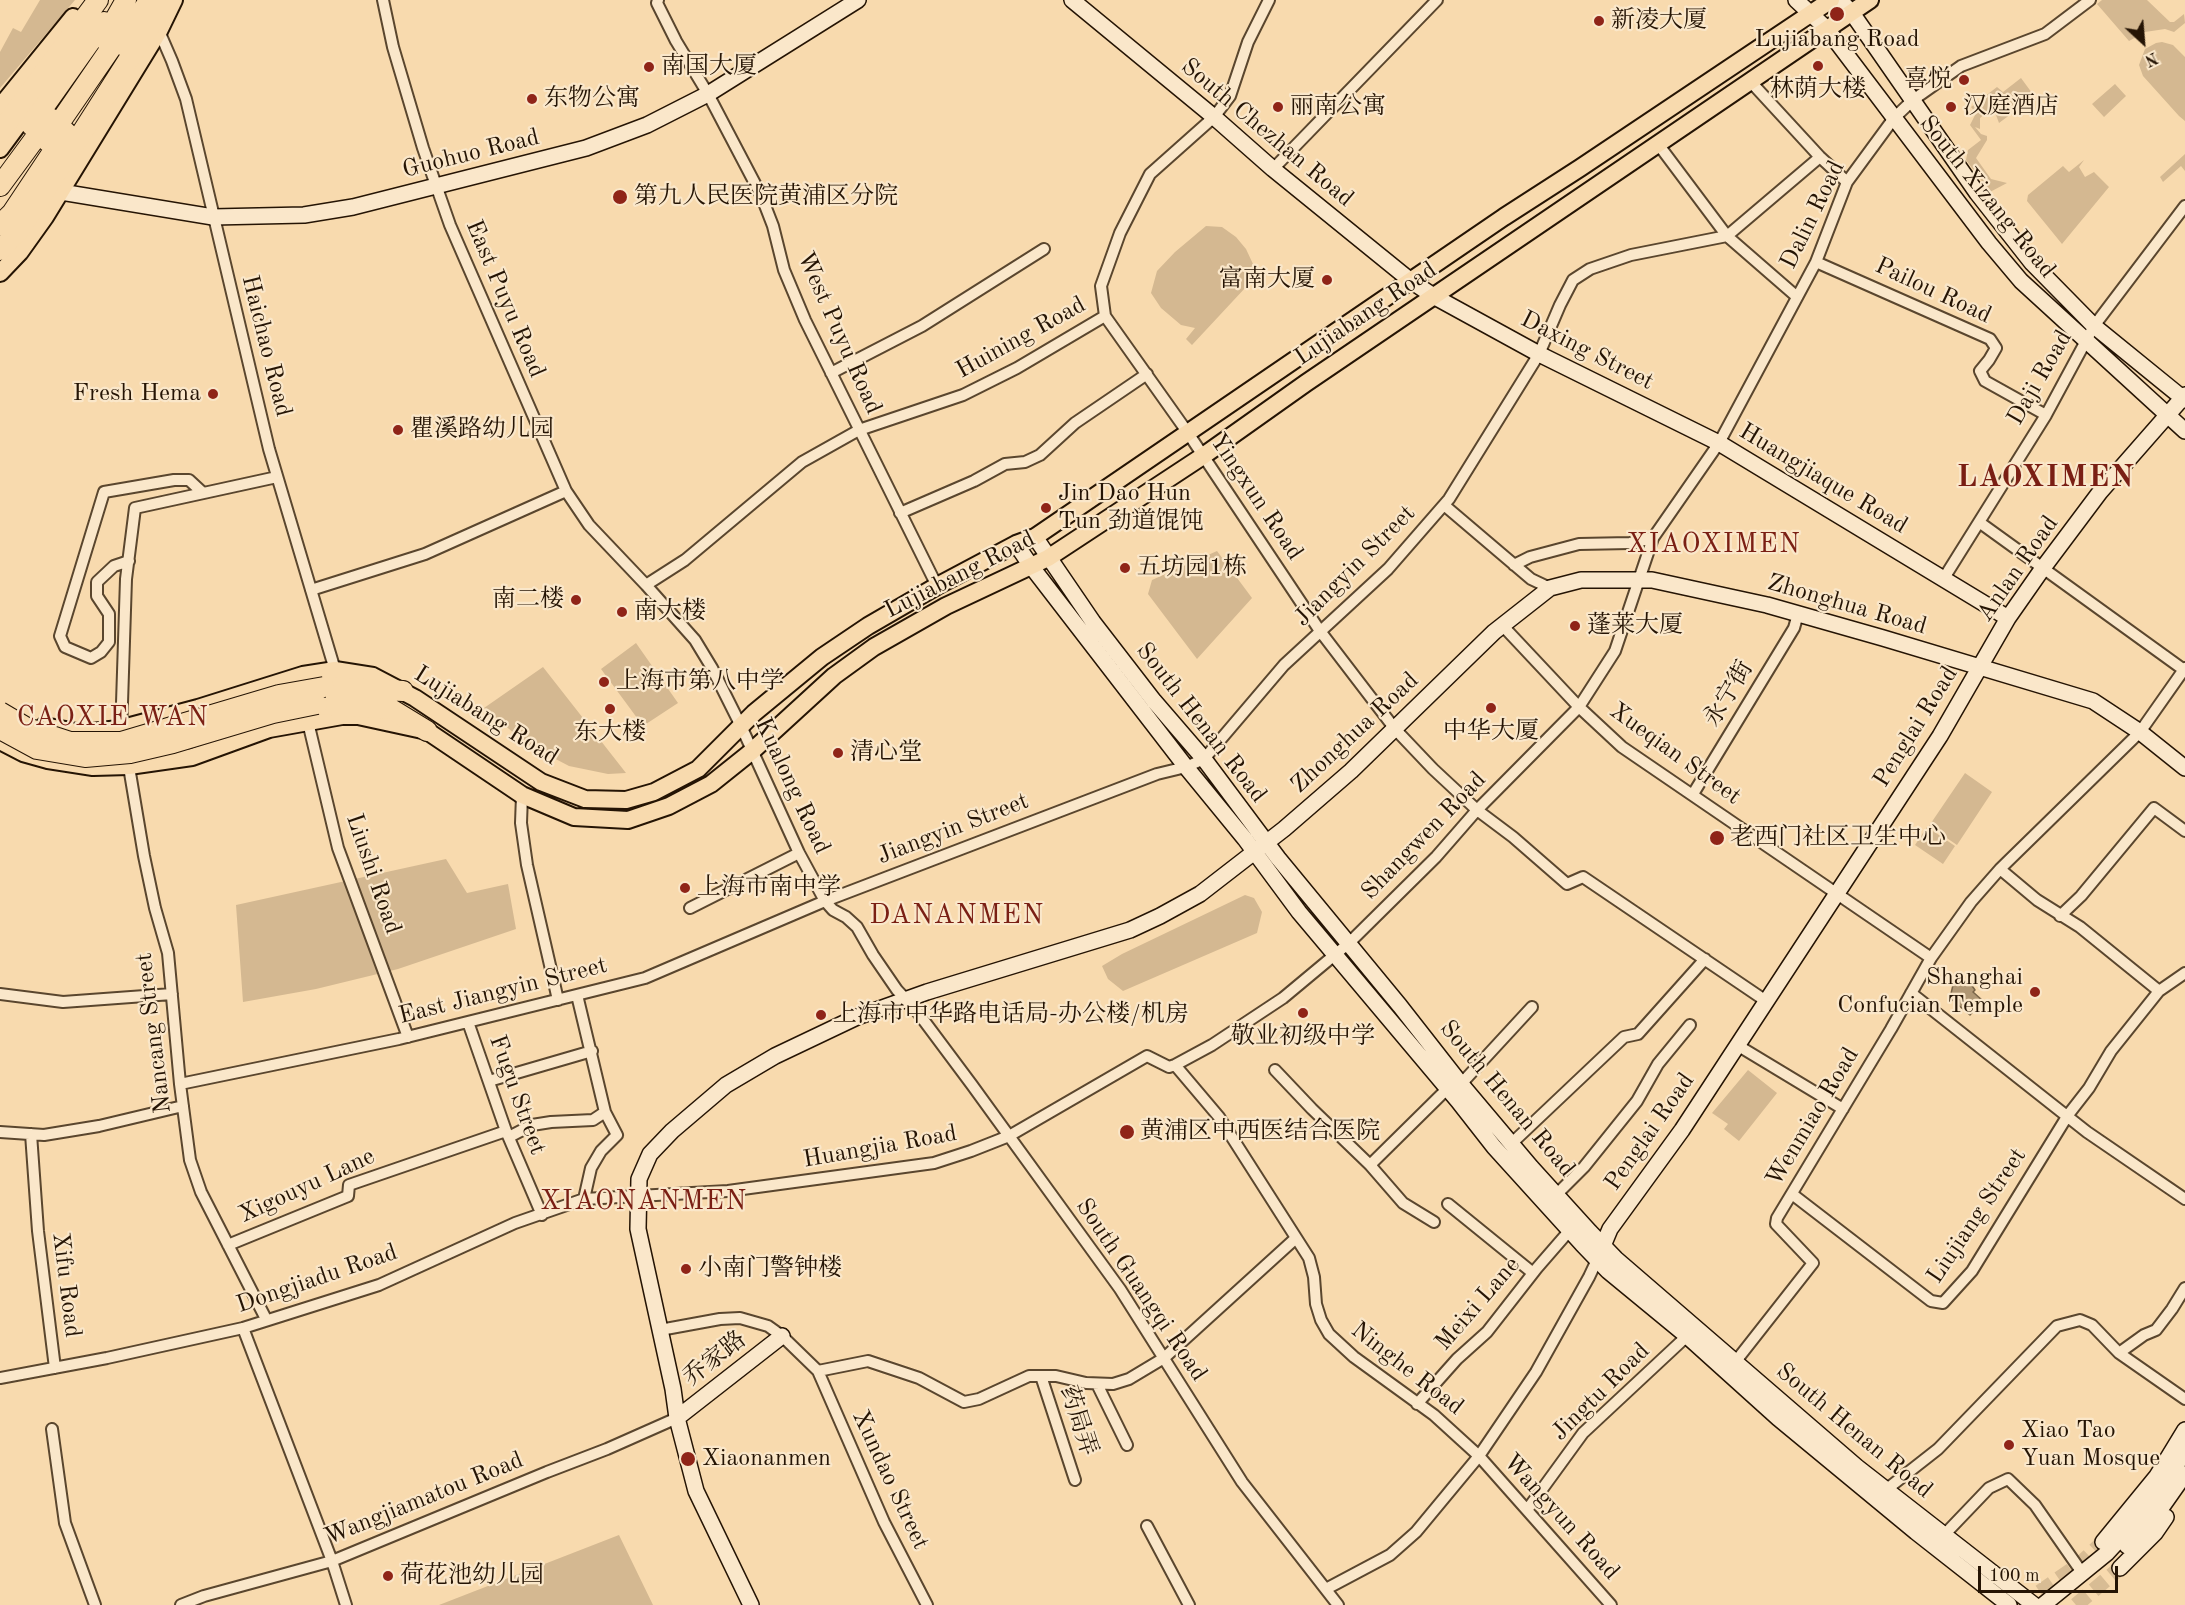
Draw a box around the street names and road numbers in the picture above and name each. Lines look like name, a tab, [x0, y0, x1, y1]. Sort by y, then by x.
street label: South Chezhan Road	[1175, 52, 1359, 214]
street label: South Xizang Road	[1913, 110, 2061, 284]
street label: Guohuo Road	[400, 123, 542, 185]
street label: Dalin Road	[1774, 156, 1852, 274]
street label: East Puyu Road	[459, 216, 551, 382]
street label: West Puyu Road	[790, 247, 888, 419]
street label: Pailou Road	[1870, 252, 1996, 330]
street label: Lujiabang Road	[1289, 256, 1443, 372]
street label: Haichao Road	[235, 272, 297, 420]
street label: Huining Road	[951, 291, 1091, 385]
street label: Daxing Street	[1516, 305, 1658, 397]
street label: Daji Road	[2001, 325, 2079, 431]
street label: Huangjiaque Road	[1733, 417, 1913, 541]
street label: Yingxun Road	[1203, 428, 1309, 566]
street label: Jiangyin Street	[1288, 499, 1422, 633]
street label: Anlan Road	[1971, 510, 2065, 628]
street label: Lujiabang Road	[880, 525, 1040, 625]
street label: Zhonghua Road	[1764, 568, 1930, 642]
street label: South Henan Road	[1129, 637, 1273, 809]
street label: 永宁街	[1698, 656, 1760, 732]
street label: Lujiabang Road	[408, 660, 564, 772]
street label: Penglai Road	[1867, 661, 1965, 793]
street label: Zhonghua Road	[1285, 666, 1425, 800]
street label: Xueqian Street	[1604, 697, 1746, 811]
street label: Kualong Road	[748, 713, 836, 859]
street label: Shangwen Road	[1356, 766, 1492, 906]
street label: Jiangyin Street	[873, 787, 1033, 871]
street label: Liushi Road	[339, 810, 407, 938]
street label: Nancang Street	[130, 951, 178, 1115]
street label: East Jiangyin Street	[396, 951, 610, 1031]
street label: South Henan Road	[1433, 1015, 1581, 1183]
street label: Fugu Street	[482, 1031, 552, 1159]
street label: Wenmiao Road	[1760, 1042, 1866, 1192]
street label: Penglai Road	[1599, 1068, 1701, 1196]
street label: Huangjia Road	[801, 1119, 959, 1175]
street label: Xigouyu Lane	[235, 1142, 379, 1230]
street label: Liujiang Street	[1921, 1143, 2033, 1289]
street label: South Guangqi Road	[1069, 1193, 1213, 1387]
street label: Xifu Road	[45, 1231, 87, 1339]
street label: Dongjiadu Road	[233, 1238, 401, 1320]
street label: Meixi Lane	[1429, 1251, 1527, 1357]
street label: Ninghe Road	[1345, 1316, 1469, 1422]
street label: 乔家路	[678, 1325, 752, 1393]
street label: Jingtu Road	[1546, 1337, 1656, 1447]
street label: South Henan Road	[1770, 1357, 1938, 1505]
street label: 药局弄	[1053, 1382, 1103, 1460]
street label: Xundao Street	[845, 1406, 935, 1554]
street label: Wangjiamatou Road	[320, 1446, 528, 1552]
street label: Wangyun Road	[1497, 1448, 1625, 1586]

